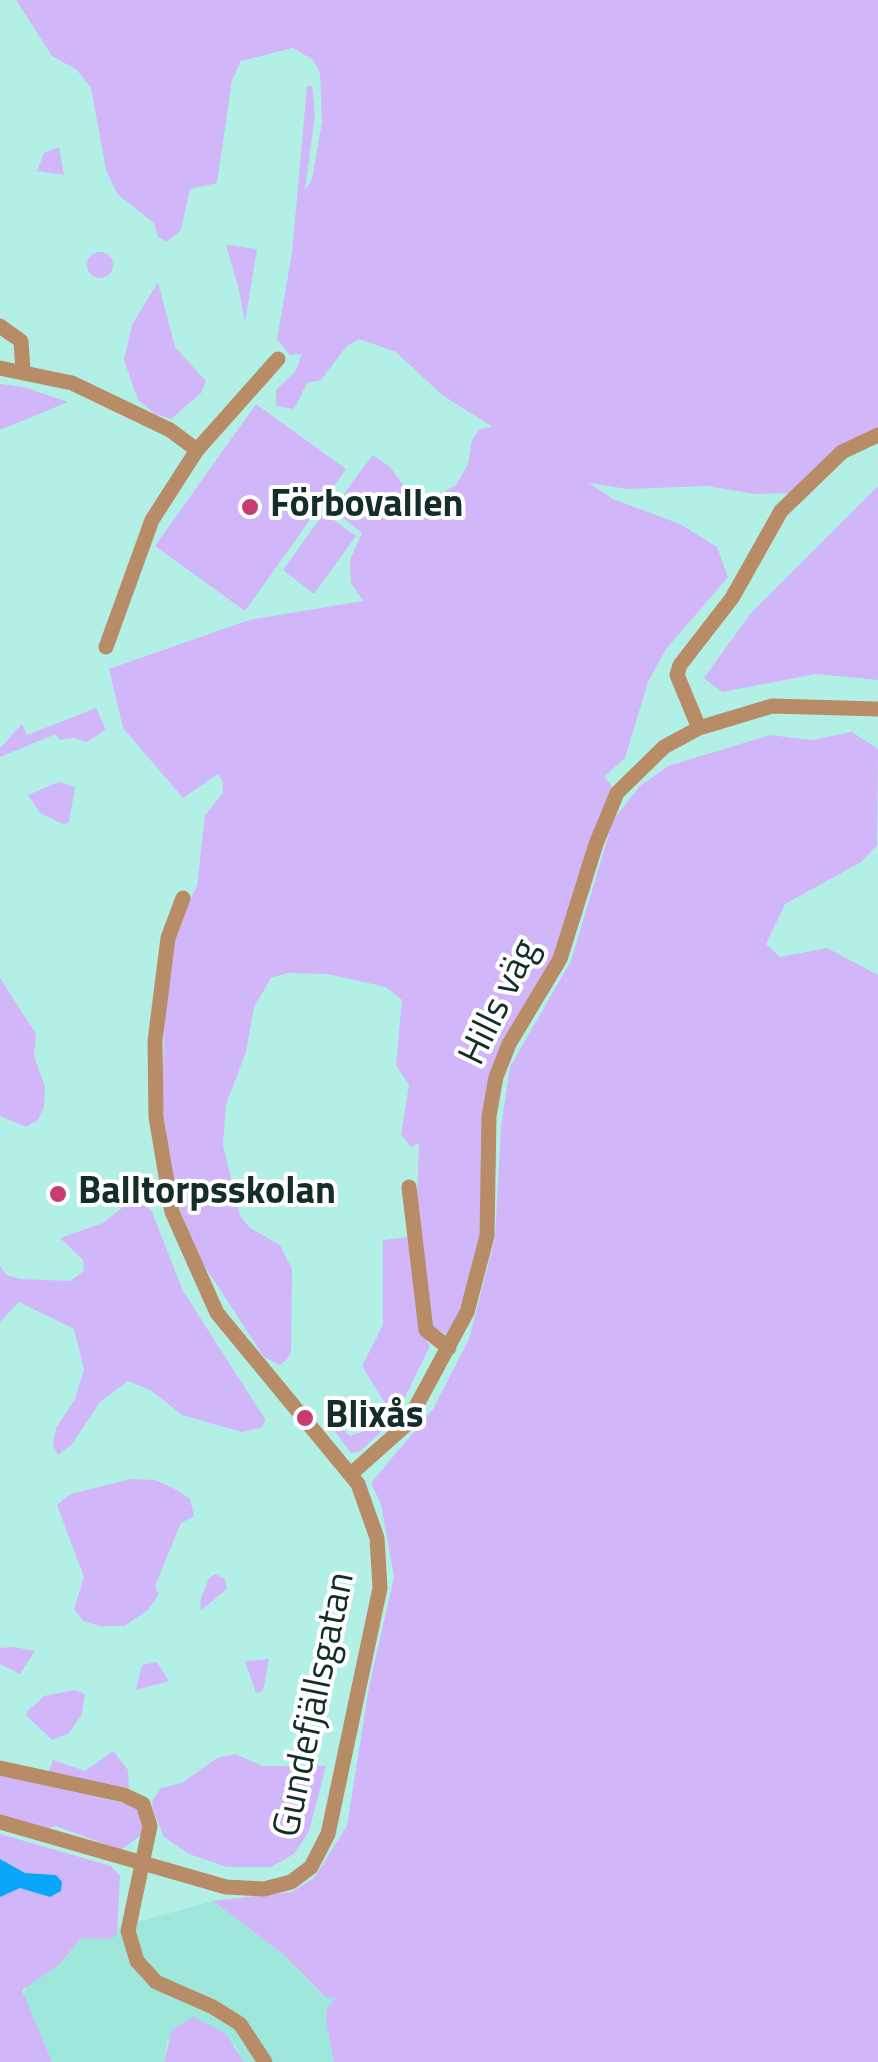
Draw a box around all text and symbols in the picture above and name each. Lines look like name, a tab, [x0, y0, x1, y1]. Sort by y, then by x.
place label: Förbovallen	[270, 484, 464, 530]
marker: Förbovallen	[239, 496, 261, 518]
street label: Hills väg	[451, 933, 551, 1073]
place label: Balltorpsskolan	[78, 1171, 336, 1217]
marker: Balltorpsskolan	[47, 1183, 69, 1205]
place label: Blixås	[325, 1395, 424, 1441]
marker: Blixås	[294, 1407, 316, 1429]
street label: Gundefjällsgatan	[266, 1568, 366, 1842]

